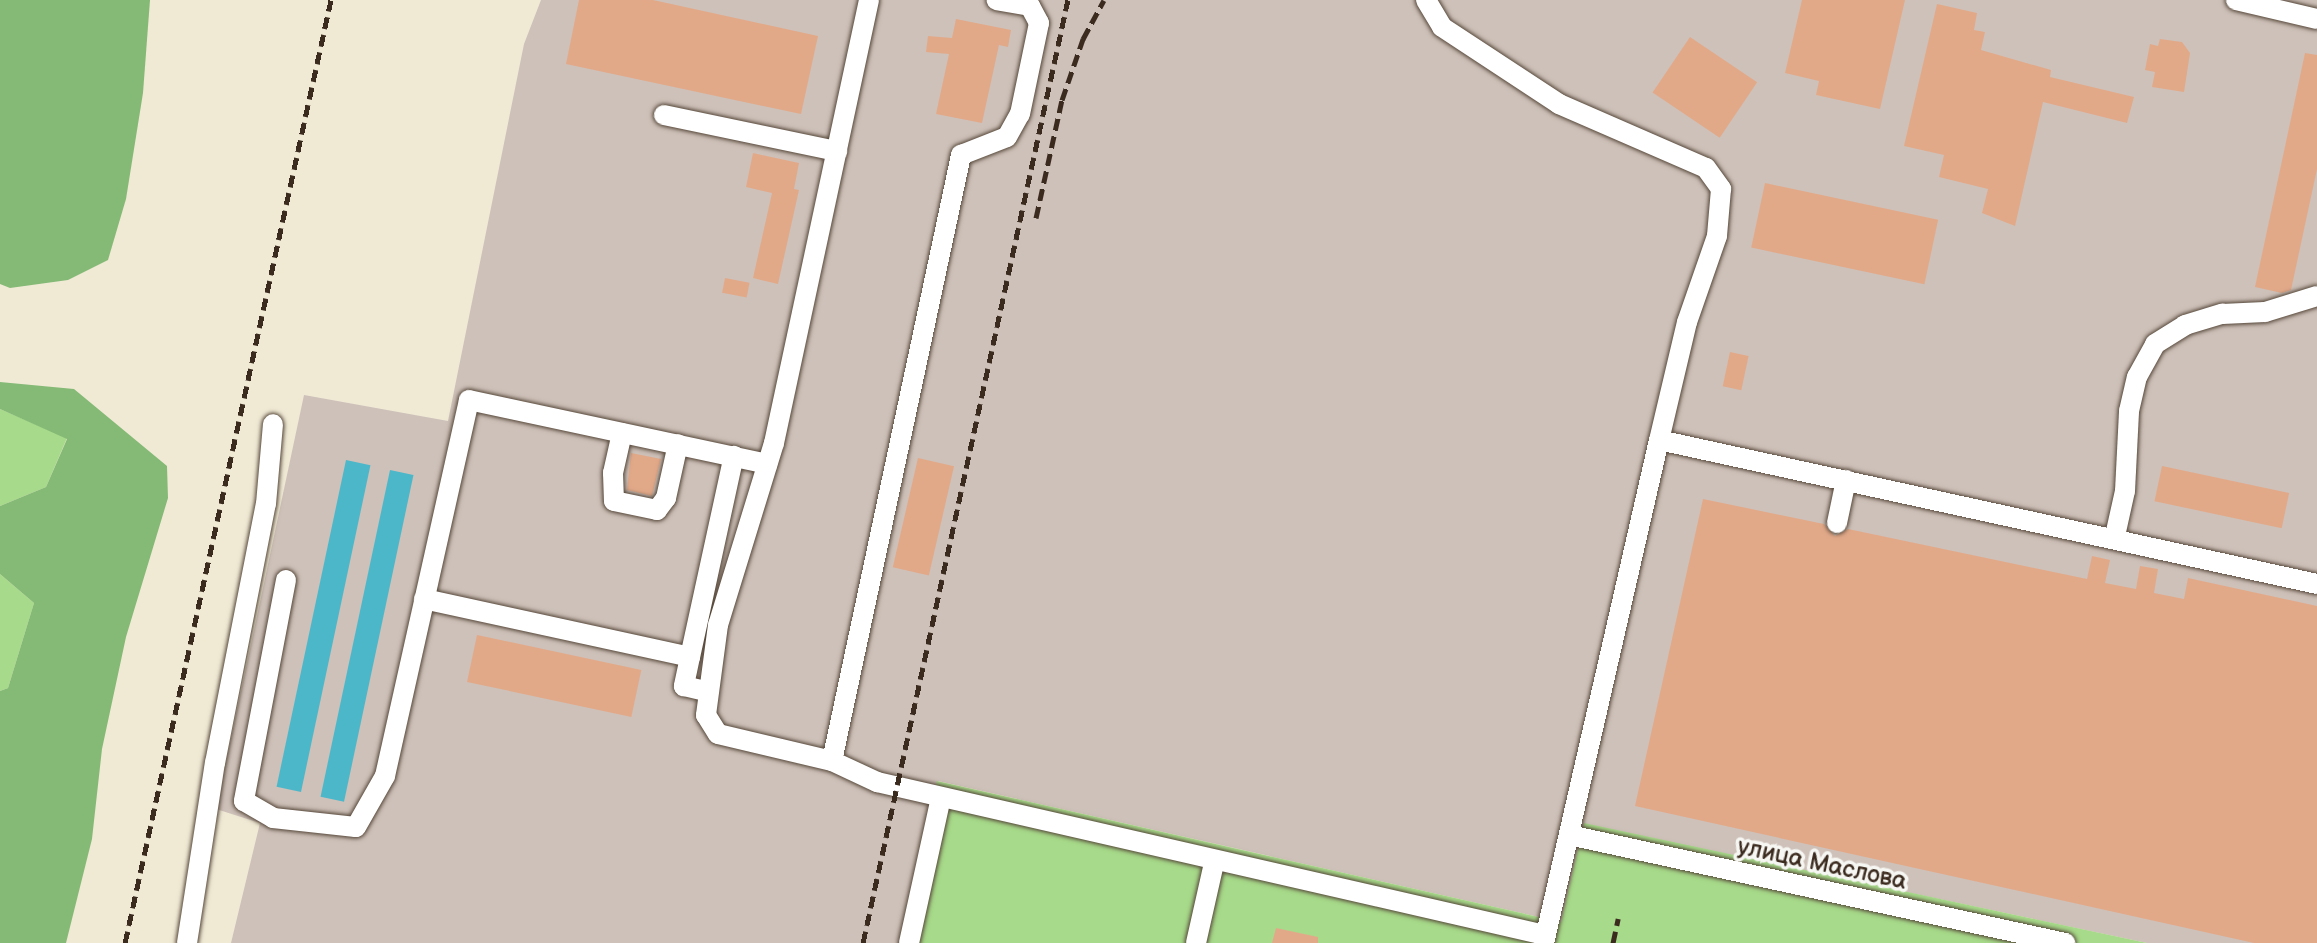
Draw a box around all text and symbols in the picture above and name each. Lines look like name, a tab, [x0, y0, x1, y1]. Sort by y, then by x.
street label: улица Маслова	[1735, 832, 1909, 896]

